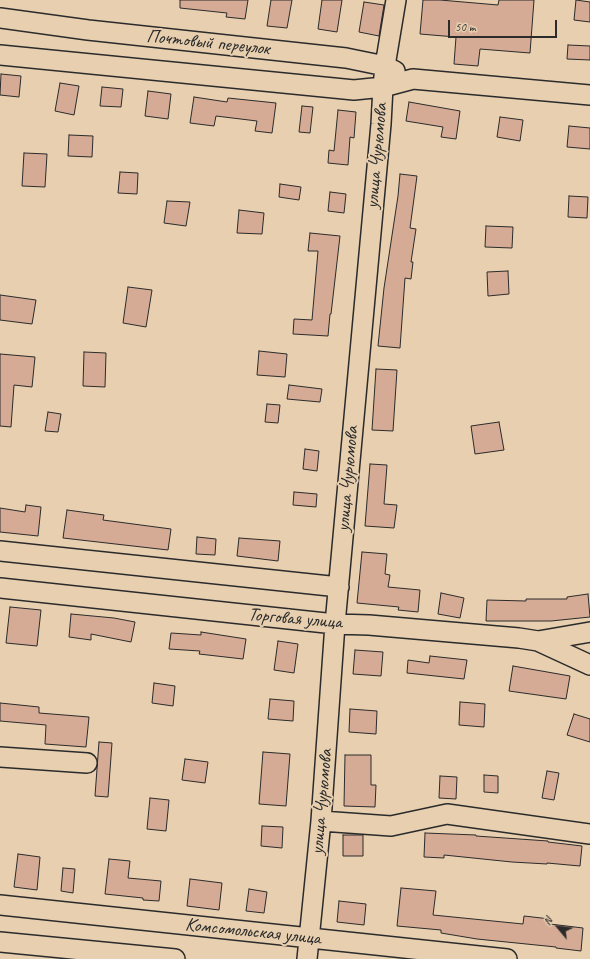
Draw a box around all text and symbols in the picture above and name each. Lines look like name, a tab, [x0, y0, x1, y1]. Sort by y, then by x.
scale bar	[450, 12, 559, 38]
text: 50 m	[455, 19, 475, 35]
street label: Почтовый переулок	[145, 25, 271, 61]
street label: улица Чурюмова	[361, 102, 393, 210]
street label: улица Чурюмова	[332, 425, 364, 533]
street label: Торговая улица	[247, 604, 343, 634]
street label: улица Чурюмова	[306, 748, 338, 856]
north arrow	[538, 907, 578, 947]
street label: Комсомольская улица	[184, 914, 322, 950]
text: N	[540, 915, 555, 928]

